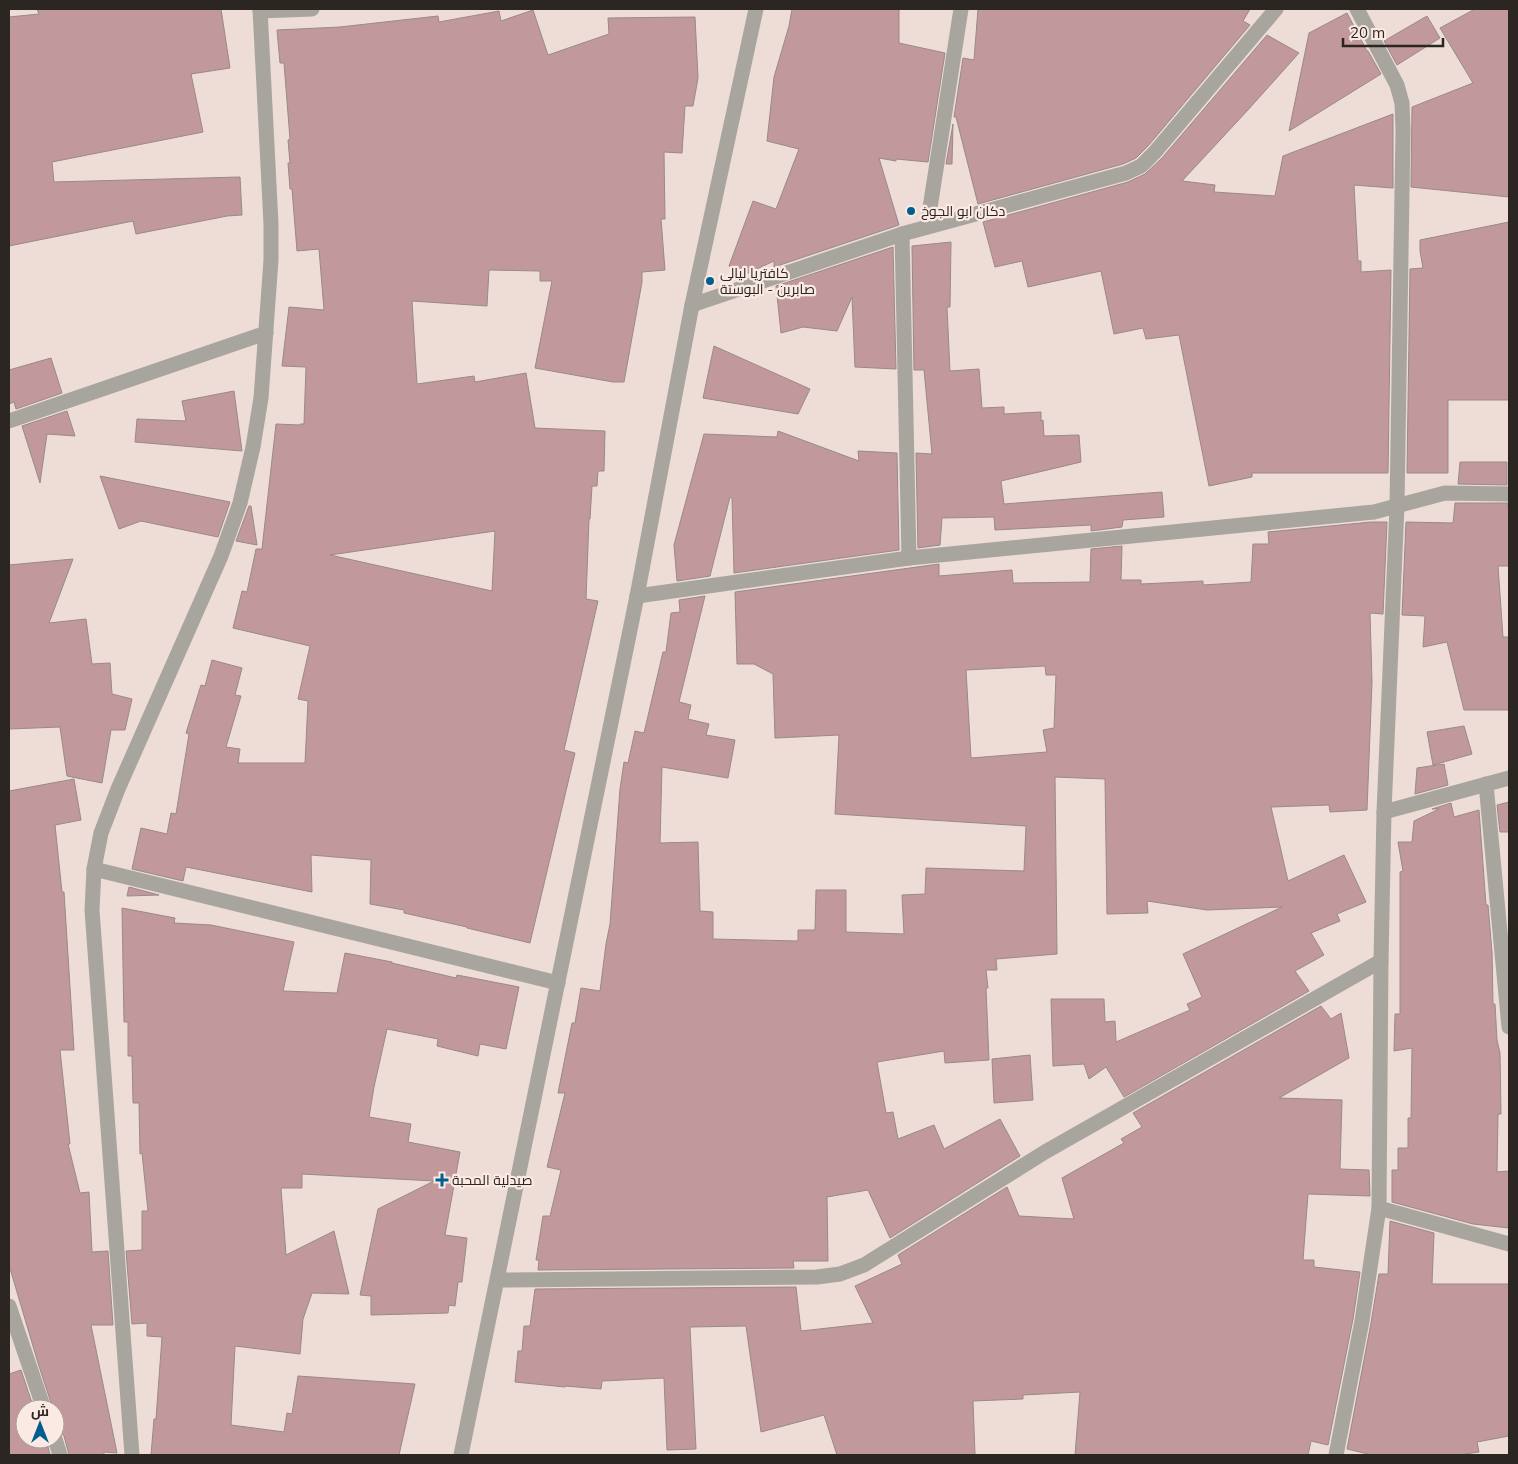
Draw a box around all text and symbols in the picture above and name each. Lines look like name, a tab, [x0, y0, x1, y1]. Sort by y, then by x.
scale bar	[1343, 15, 1443, 47]
text: 20 m	[1350, 23, 1385, 42]
place label: دكان ابو الجوخ	[921, 202, 1005, 220]
marker: دكان ابو الجوخ	[905, 205, 917, 217]
place label: كافتريا ليالي صابرين - البوستة	[720, 264, 815, 298]
marker: كافتريا ليالي صابرين - البوستة	[704, 275, 716, 287]
place label: صيدلية المحبة	[452, 1171, 533, 1189]
marker: صيدلية المحبة	[436, 1174, 448, 1186]
north arrow	[15, 1399, 65, 1449]
text: ش	[31, 1402, 49, 1420]

